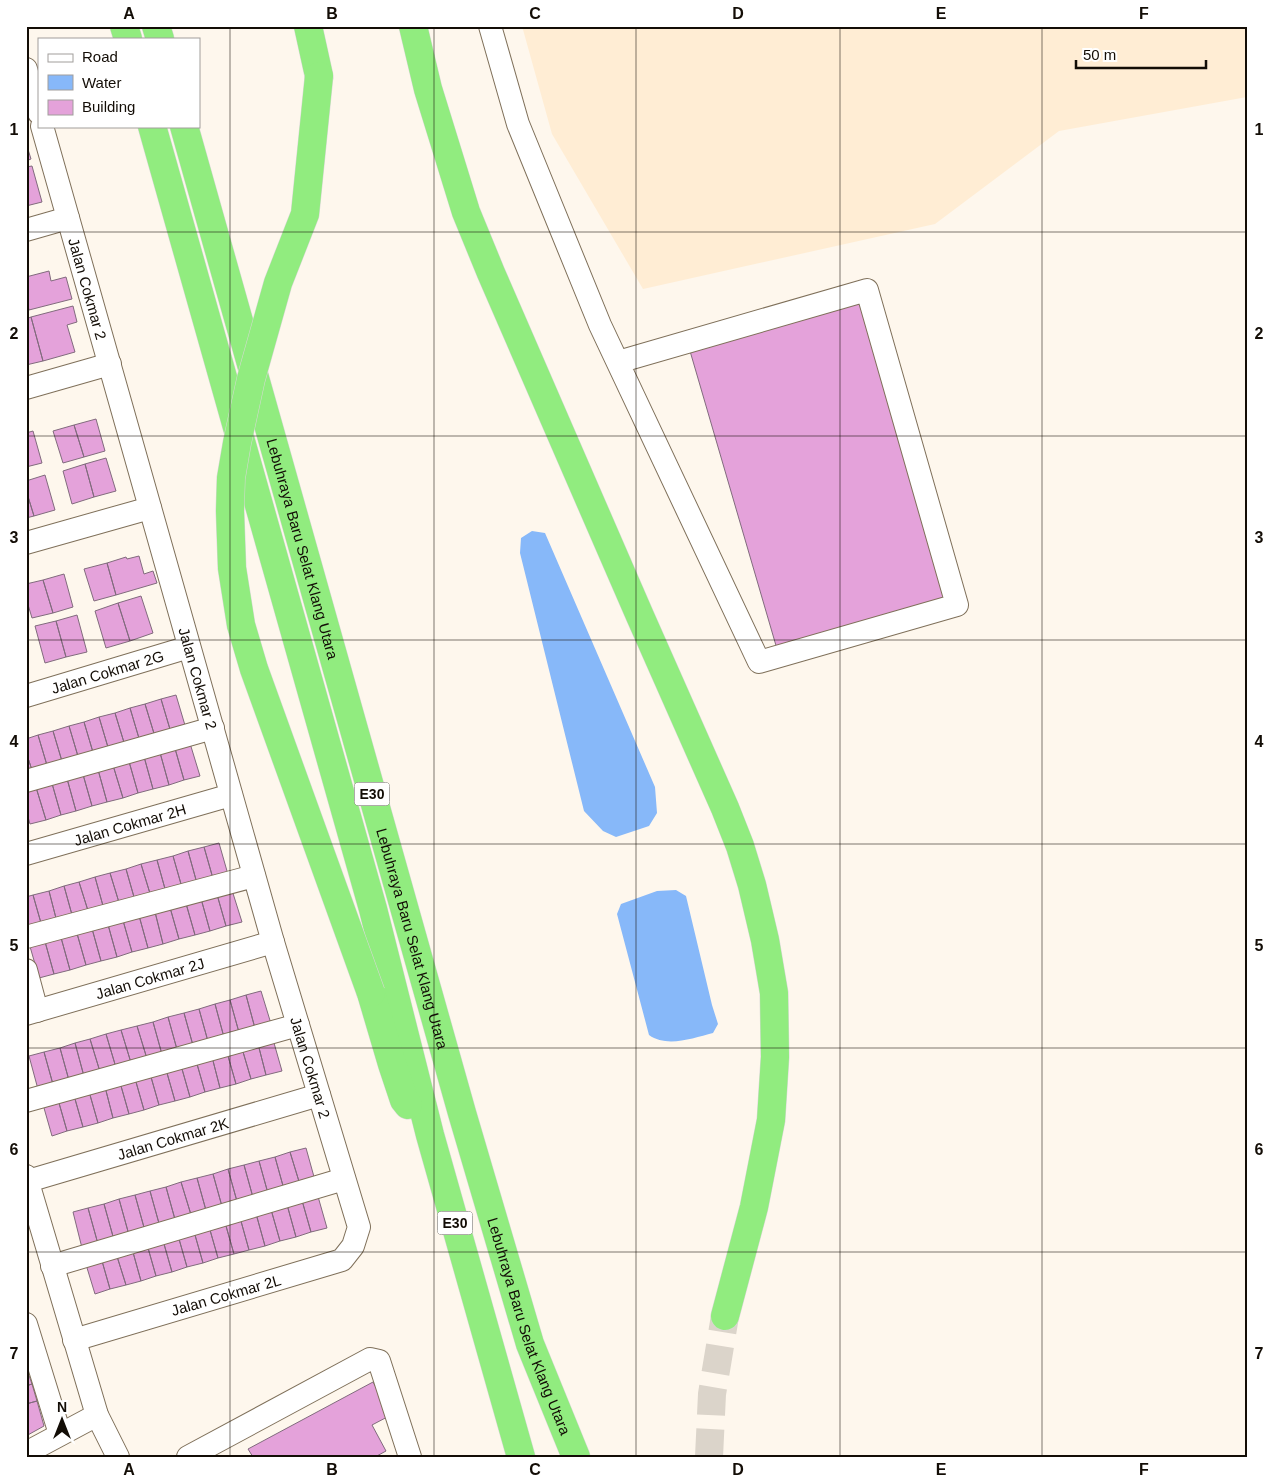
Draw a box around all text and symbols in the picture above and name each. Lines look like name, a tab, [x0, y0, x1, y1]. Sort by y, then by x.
text: A	[123, 5, 135, 22]
text: B	[326, 5, 338, 22]
text: C	[529, 5, 541, 22]
text: D	[732, 5, 744, 22]
text: E	[936, 5, 947, 22]
text: F	[1139, 5, 1149, 22]
legend	[38, 38, 200, 128]
scale bar	[1076, 38, 1206, 70]
text: 50 m	[1083, 46, 1116, 63]
text: Road	[82, 48, 118, 65]
text: Water	[82, 74, 121, 91]
text: Building	[82, 98, 135, 115]
text: 1	[10, 121, 19, 138]
text: 1	[1255, 121, 1264, 138]
street label: Jalan Cokmar 2	[66, 236, 111, 341]
text: 2	[10, 325, 19, 342]
text: 2	[1255, 325, 1264, 342]
street label: Lebuhraya Baru Selat Klang Utara	[264, 436, 342, 662]
text: 3	[10, 529, 19, 546]
text: 3	[1255, 529, 1264, 546]
street label: Jalan Cokmar 2	[176, 625, 221, 731]
street label: Jalan Cokmar 2G	[49, 647, 166, 696]
text: 4	[10, 733, 19, 750]
text: 4	[1255, 733, 1264, 750]
road number: E30	[354, 782, 390, 806]
street label: Jalan Cokmar 2H	[72, 800, 188, 848]
street label: Lebuhraya Baru Selat Klang Utara	[374, 826, 452, 1051]
text: 5	[10, 937, 19, 954]
text: 5	[1255, 937, 1264, 954]
street label: Jalan Cokmar 2J	[93, 954, 206, 1002]
street label: Jalan Cokmar 2	[288, 1015, 334, 1120]
street label: Jalan Cokmar 2K	[115, 1114, 230, 1163]
text: 6	[10, 1141, 19, 1158]
text: 6	[1255, 1141, 1264, 1158]
road number: E30	[438, 1212, 472, 1234]
street label: Lebuhraya Baru Selat Klang Utara	[485, 1215, 575, 1438]
street label: Jalan Cokmar 2L	[169, 1271, 283, 1319]
text: 7	[10, 1345, 19, 1362]
text: 7	[1255, 1345, 1264, 1362]
north arrow	[38, 1396, 88, 1446]
text: N	[57, 1399, 67, 1415]
text: A	[123, 1461, 135, 1478]
text: B	[326, 1461, 338, 1478]
text: C	[529, 1461, 541, 1478]
text: D	[732, 1461, 744, 1478]
text: E	[936, 1461, 947, 1478]
text: F	[1139, 1461, 1149, 1478]

